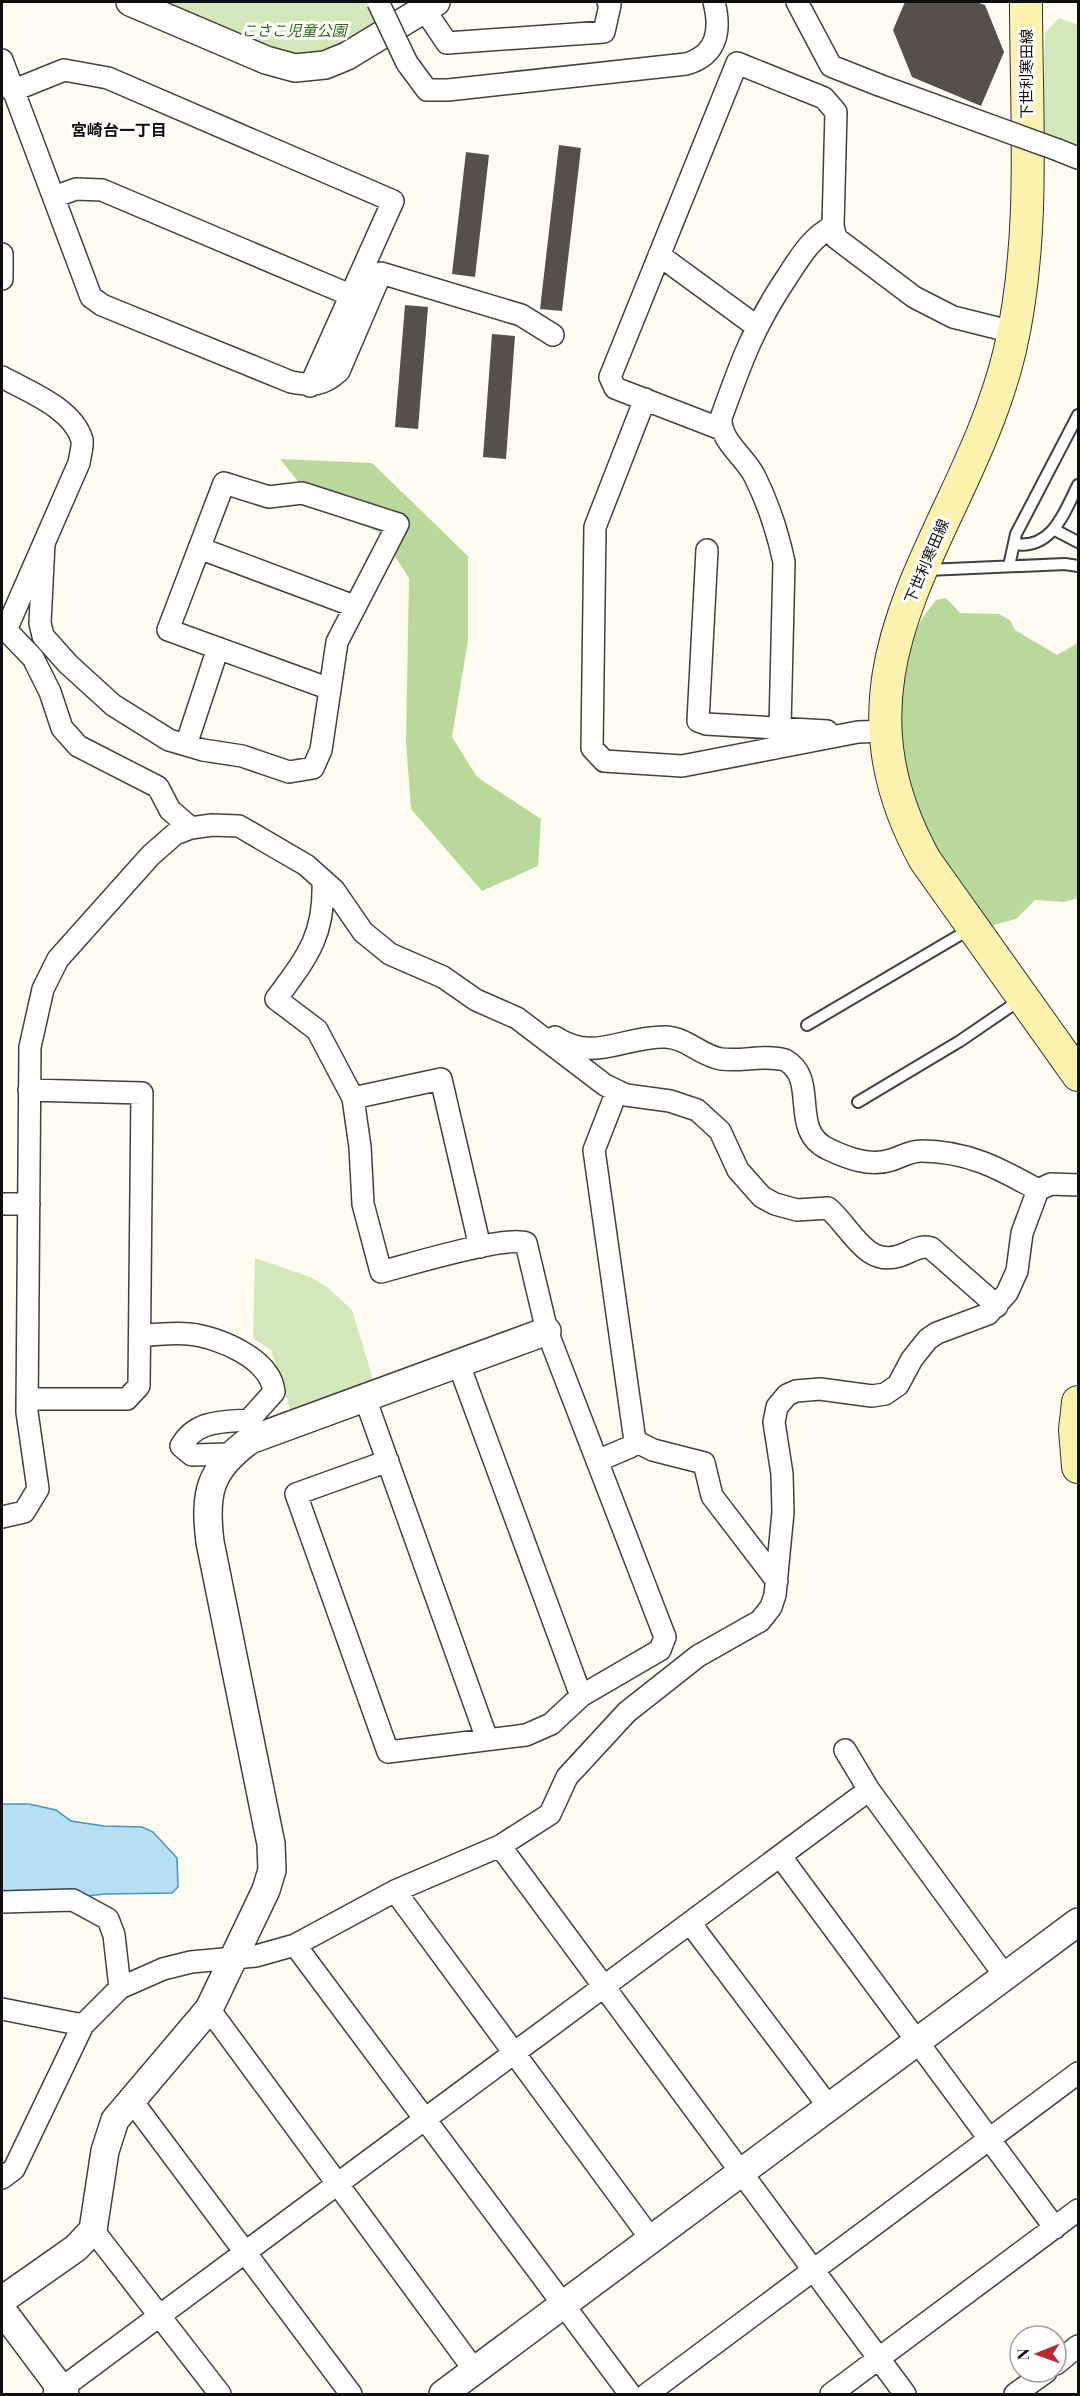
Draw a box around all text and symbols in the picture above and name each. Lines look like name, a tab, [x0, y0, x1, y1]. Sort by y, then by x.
park label: こさこ児童公園	[241, 20, 348, 40]
street label: 下世利寒田線	[1016, 29, 1036, 119]
district label: 宮崎台一丁目	[71, 119, 167, 140]
street label: 下世利寒田線	[899, 516, 953, 606]
north arrow	[1008, 2324, 1068, 2384]
text: N	[1012, 2348, 1033, 2360]

